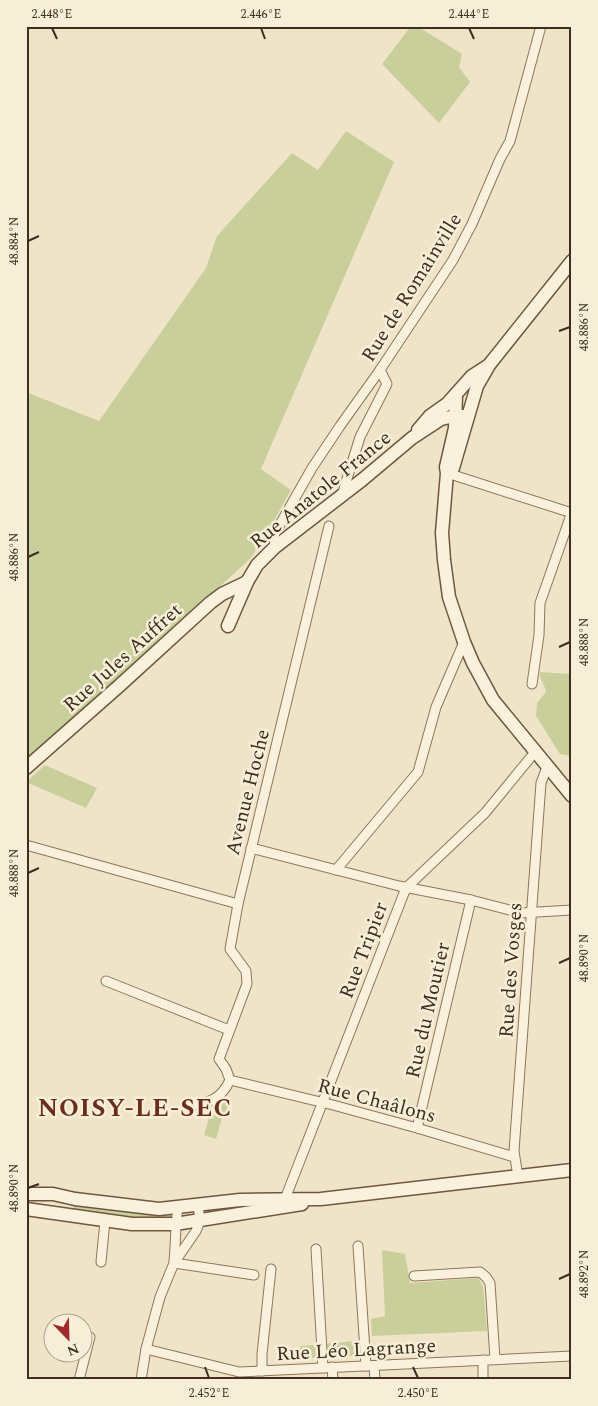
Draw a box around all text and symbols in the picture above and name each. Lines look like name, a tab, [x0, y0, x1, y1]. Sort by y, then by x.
text: 2.448°E	[32, 5, 72, 24]
text: 2.446°E	[241, 5, 281, 24]
text: 2.444°E	[449, 5, 489, 24]
street label: Rue de Romainville	[354, 207, 470, 368]
text: 48.884°N	[5, 217, 24, 265]
text: 48.886°N	[575, 303, 594, 351]
street label: Rue Anatole France	[243, 423, 398, 556]
text: 48.886°N	[5, 533, 24, 581]
street label: Rue Jules Auffret	[56, 596, 189, 720]
text: 48.888°N	[575, 618, 594, 666]
street label: Avenue Hoche	[218, 726, 278, 858]
text: 48.888°N	[5, 849, 24, 897]
street label: Rue Tripier	[332, 898, 396, 1003]
street label: Rue des Vosges	[491, 901, 531, 1039]
text: 48.890°N	[575, 934, 594, 982]
street label: Rue du Moutier	[398, 939, 458, 1081]
street label: Rue Chaâlons	[314, 1071, 439, 1131]
district label: NOISY-LE-SEC	[38, 1090, 232, 1128]
text: 48.890°N	[5, 1164, 24, 1212]
text: 48.892°N	[575, 1250, 594, 1298]
north arrow	[42, 1314, 92, 1364]
street label: Rue Léo Lagrange	[275, 1331, 437, 1369]
text: N	[64, 1338, 82, 1361]
text: 2.452°E	[189, 1384, 229, 1403]
text: 2.450°E	[398, 1384, 438, 1403]

